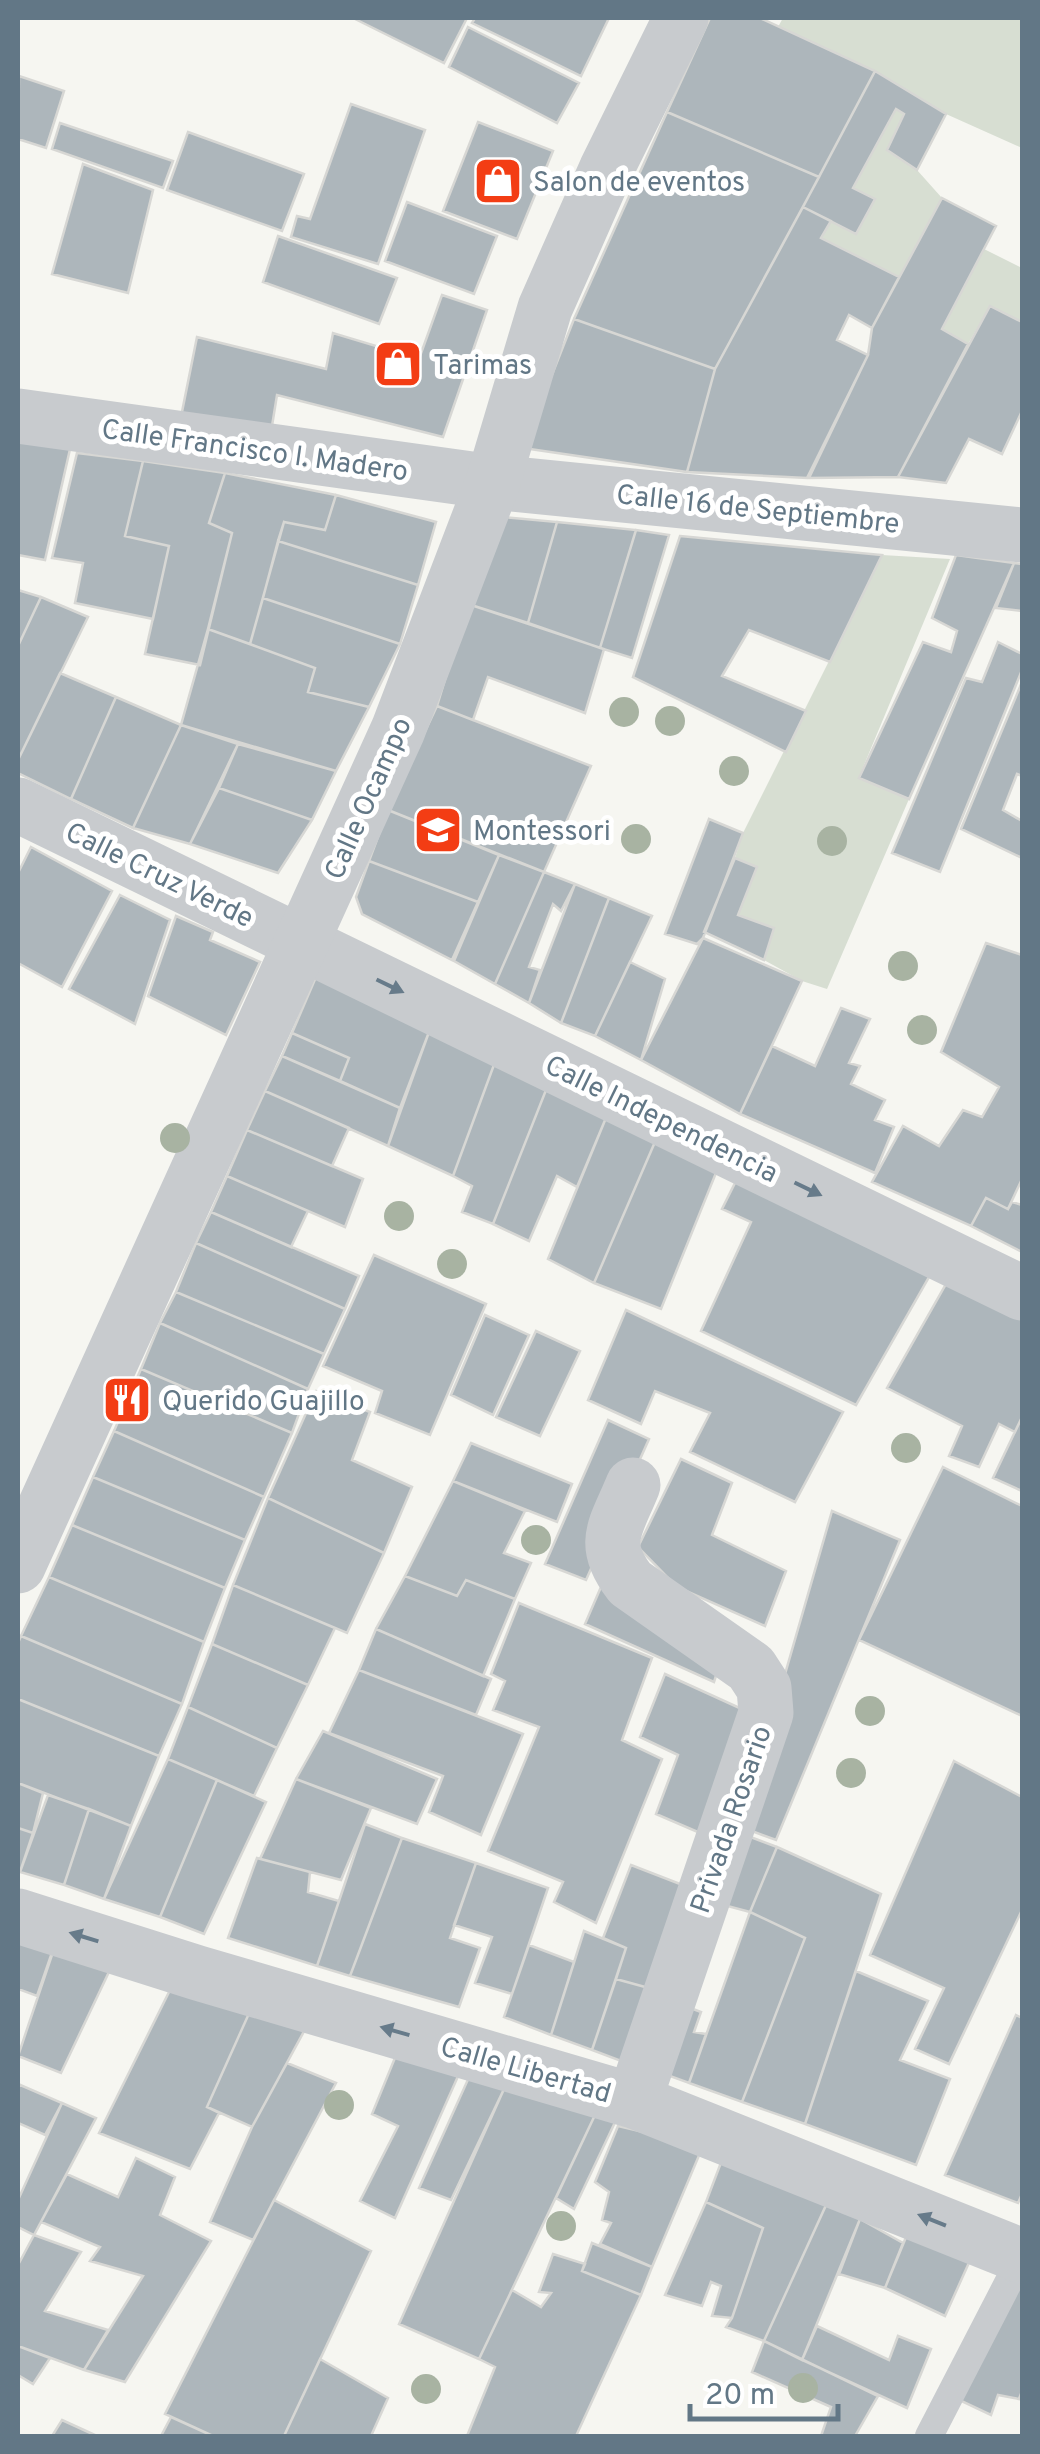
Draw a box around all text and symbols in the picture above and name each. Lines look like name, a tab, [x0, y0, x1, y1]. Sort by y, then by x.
shop icon: Salon de eventos	[472, 155, 524, 207]
place label: Salon de eventos	[533, 166, 745, 202]
shop icon: Tarimas	[372, 338, 424, 390]
place label: Tarimas	[433, 349, 532, 385]
street label: Calle Francisco I. Madero	[99, 413, 410, 491]
street label: Calle 16 de Septiembre	[614, 478, 901, 544]
street label: Calle Ocampo	[318, 712, 422, 886]
school or university icon: Montessori	[412, 804, 464, 856]
place label: Montessori	[473, 815, 611, 851]
street label: Calle Cruz Verde	[59, 816, 259, 938]
one-way arrow	[376, 977, 405, 994]
street label: Calle Independencia	[538, 1049, 783, 1193]
one-way arrow	[794, 1180, 823, 1197]
restaurant icon: Querido Guajillo	[101, 1374, 153, 1426]
place label: Querido Guajillo	[162, 1385, 365, 1421]
street label: Privada Rosario	[684, 1721, 782, 1919]
one-way arrow	[68, 1929, 98, 1944]
one-way arrow	[379, 2022, 410, 2038]
street label: Calle Libertad	[436, 2030, 615, 2113]
one-way arrow	[917, 2211, 947, 2227]
scale bar	[690, 2359, 838, 2421]
text: 20 m	[705, 2378, 775, 2415]

